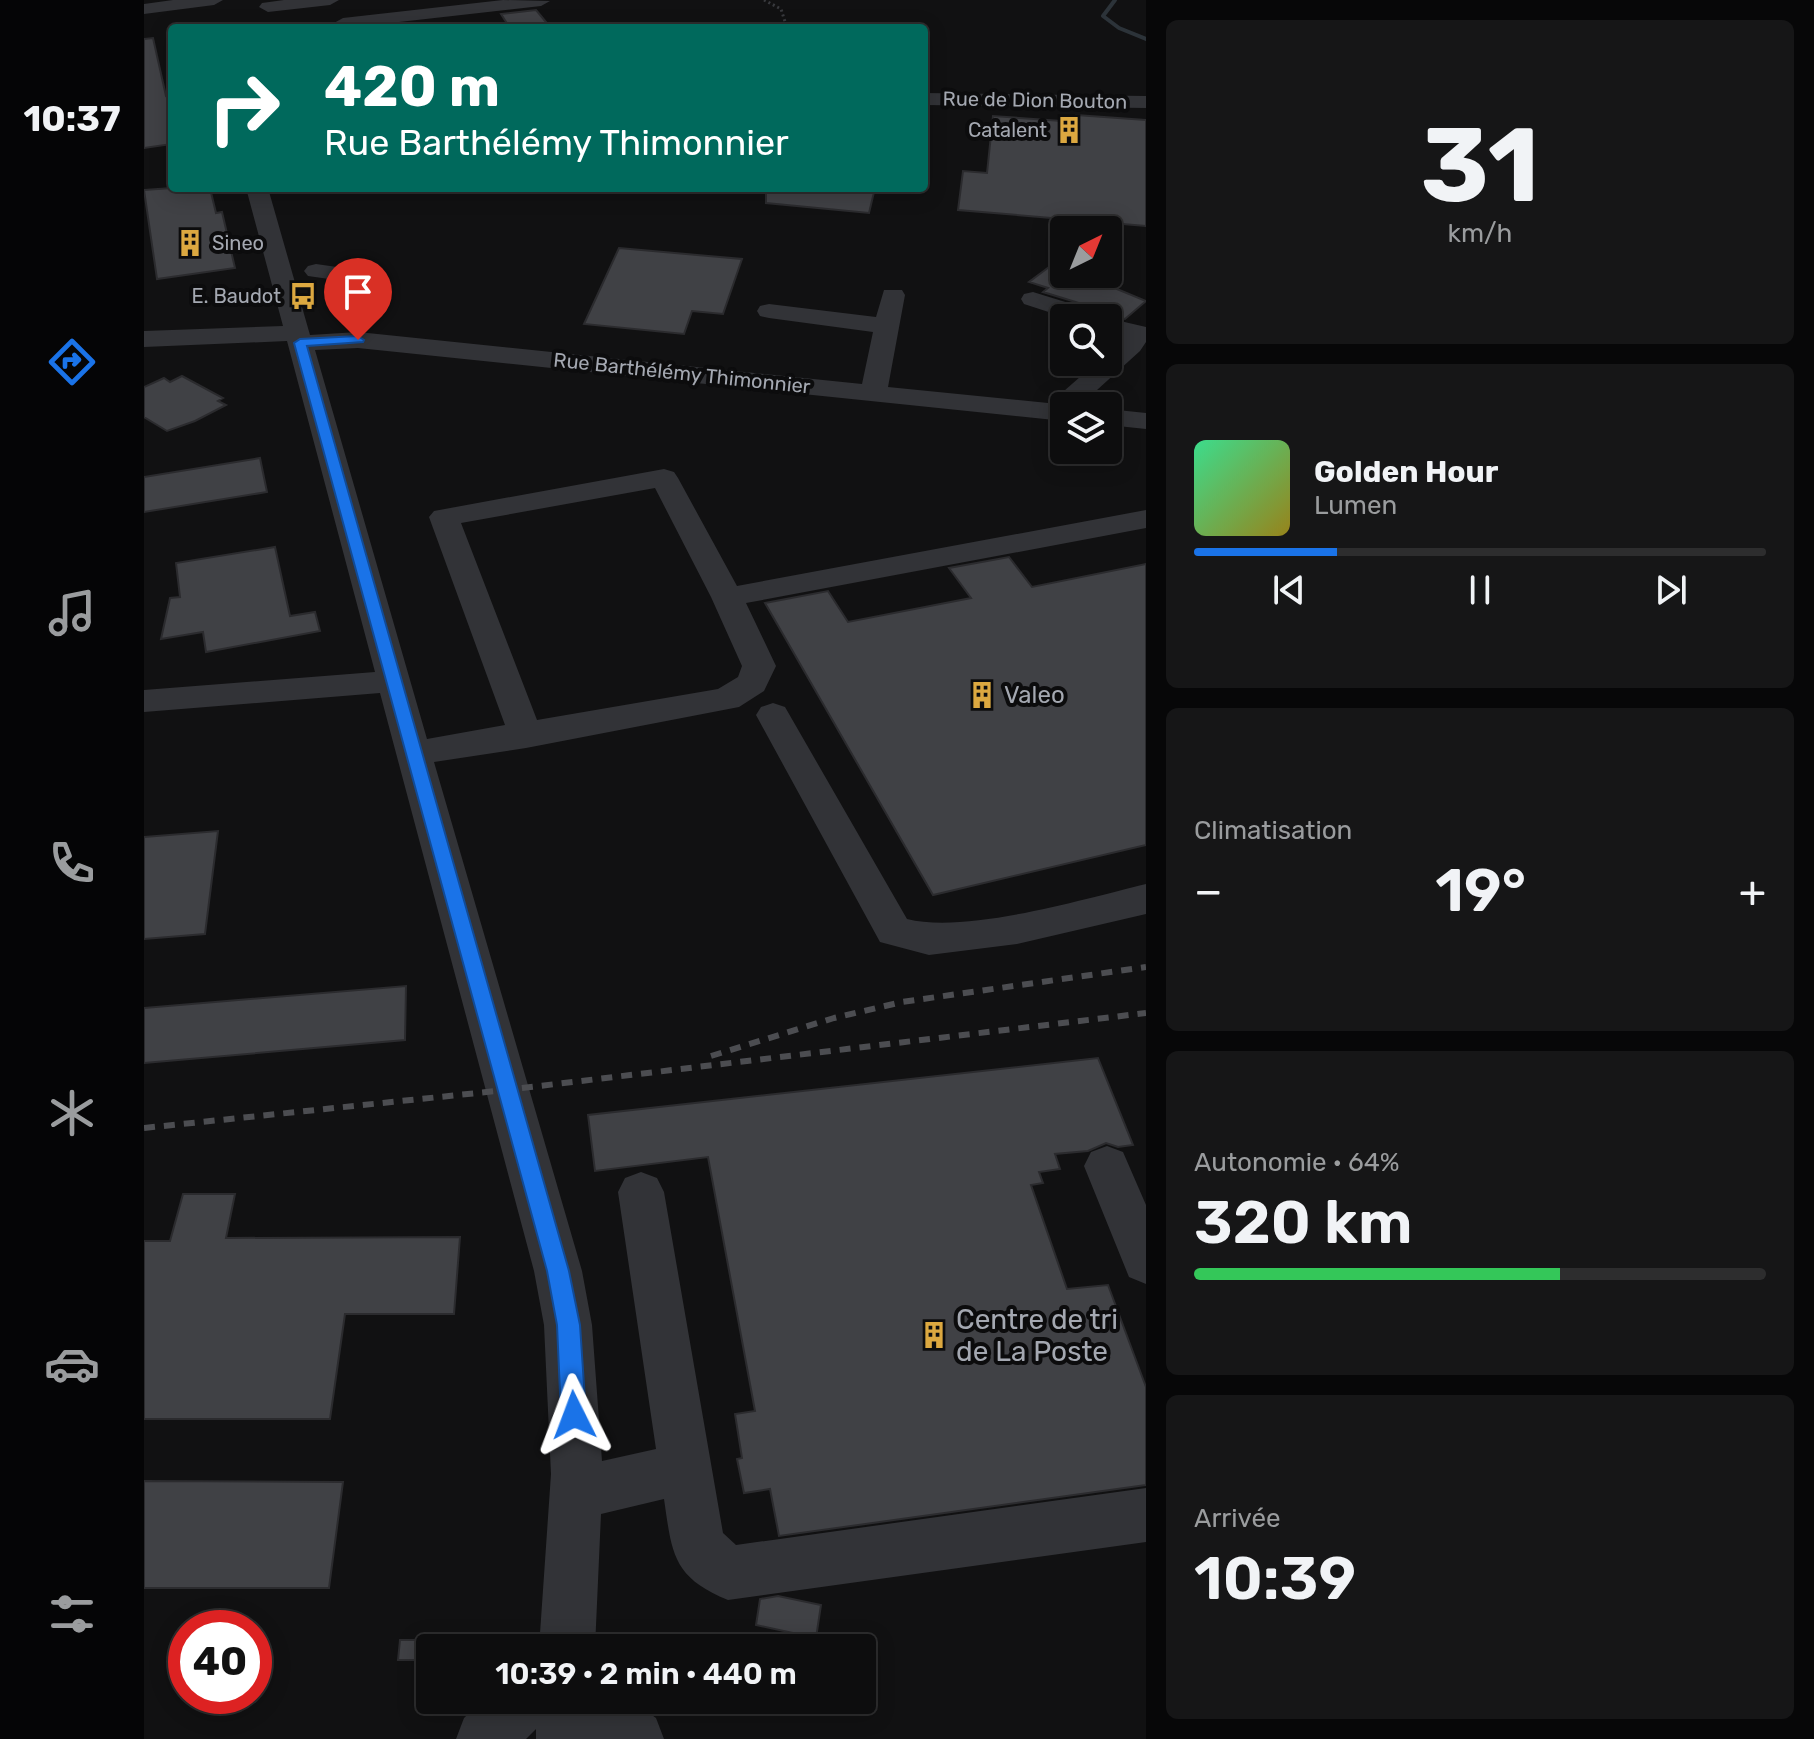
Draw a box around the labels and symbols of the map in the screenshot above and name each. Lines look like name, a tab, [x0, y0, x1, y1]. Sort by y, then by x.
street label: Rue de Dion Bouton	[942, 86, 1128, 114]
building icon: Catalent	[1054, 115, 1084, 145]
place label: Catalent	[968, 118, 1047, 142]
north arrow	[1050, 216, 1122, 288]
building icon: Sineo	[175, 228, 205, 258]
place label: Sineo	[212, 231, 264, 255]
pin	[324, 258, 392, 340]
bus stop icon: E. Baudot	[288, 281, 318, 311]
place label: E. Baudot	[191, 284, 281, 308]
street label: Rue Barthélémy Thimonnier	[552, 348, 812, 398]
building icon: Valeo	[967, 680, 997, 710]
place label: Valeo	[1004, 681, 1065, 709]
place label: Centre de tri de La Poste	[956, 1303, 1118, 1368]
building icon: Centre de tri de La Poste	[919, 1320, 949, 1350]
position arrow	[532, 1373, 616, 1457]
speed limit sign: 40	[168, 1610, 272, 1714]

